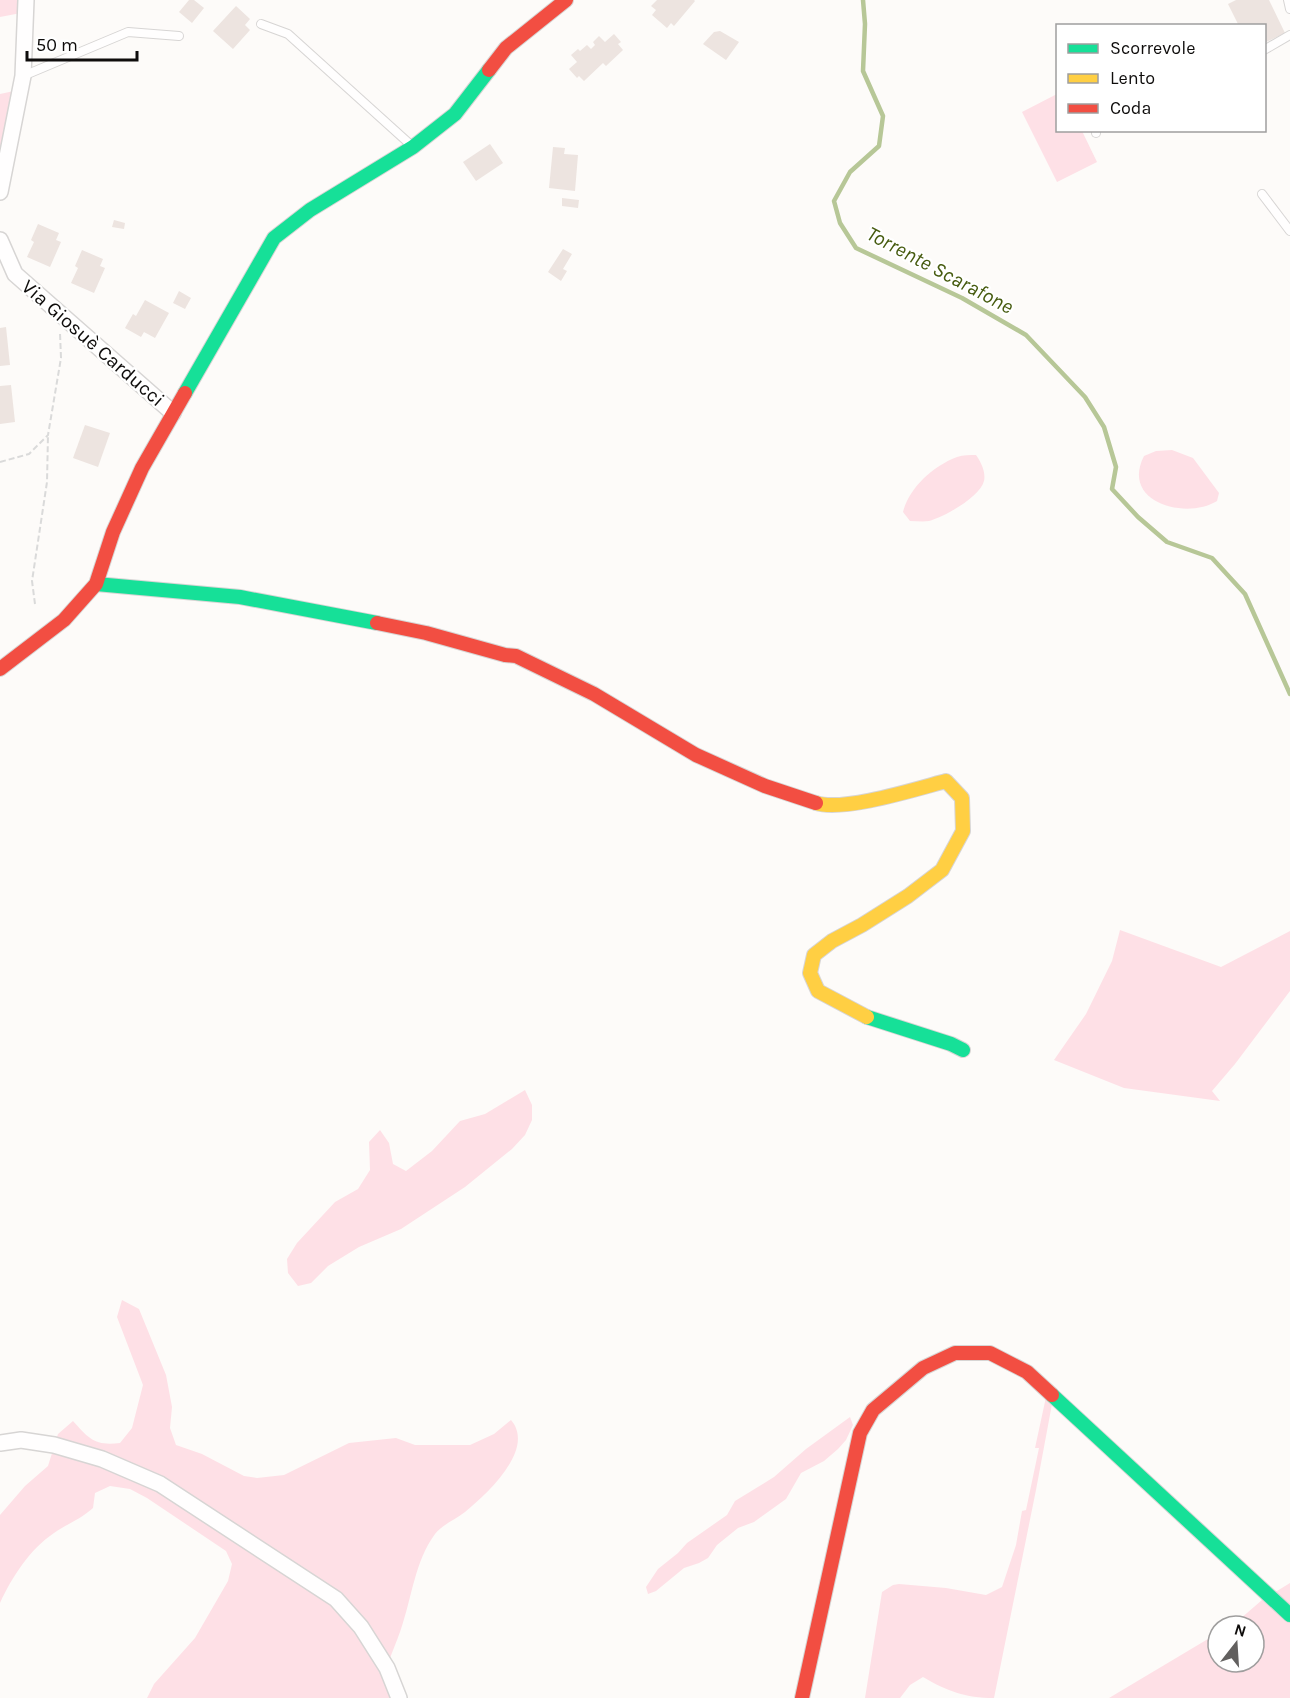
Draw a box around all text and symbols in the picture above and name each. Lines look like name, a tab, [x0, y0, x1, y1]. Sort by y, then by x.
scale bar	[27, 24, 136, 62]
legend	[1056, 24, 1266, 132]
text: 50 m	[36, 34, 78, 56]
text: Scorrevole	[1110, 37, 1195, 59]
text: Lento	[1110, 67, 1155, 89]
text: Coda	[1110, 97, 1151, 119]
water label: Torrente Scarafone	[863, 221, 1018, 319]
street label: Via Giosuè Carducci	[17, 275, 169, 411]
north arrow	[1206, 1614, 1266, 1674]
text: N	[1232, 1619, 1249, 1641]

